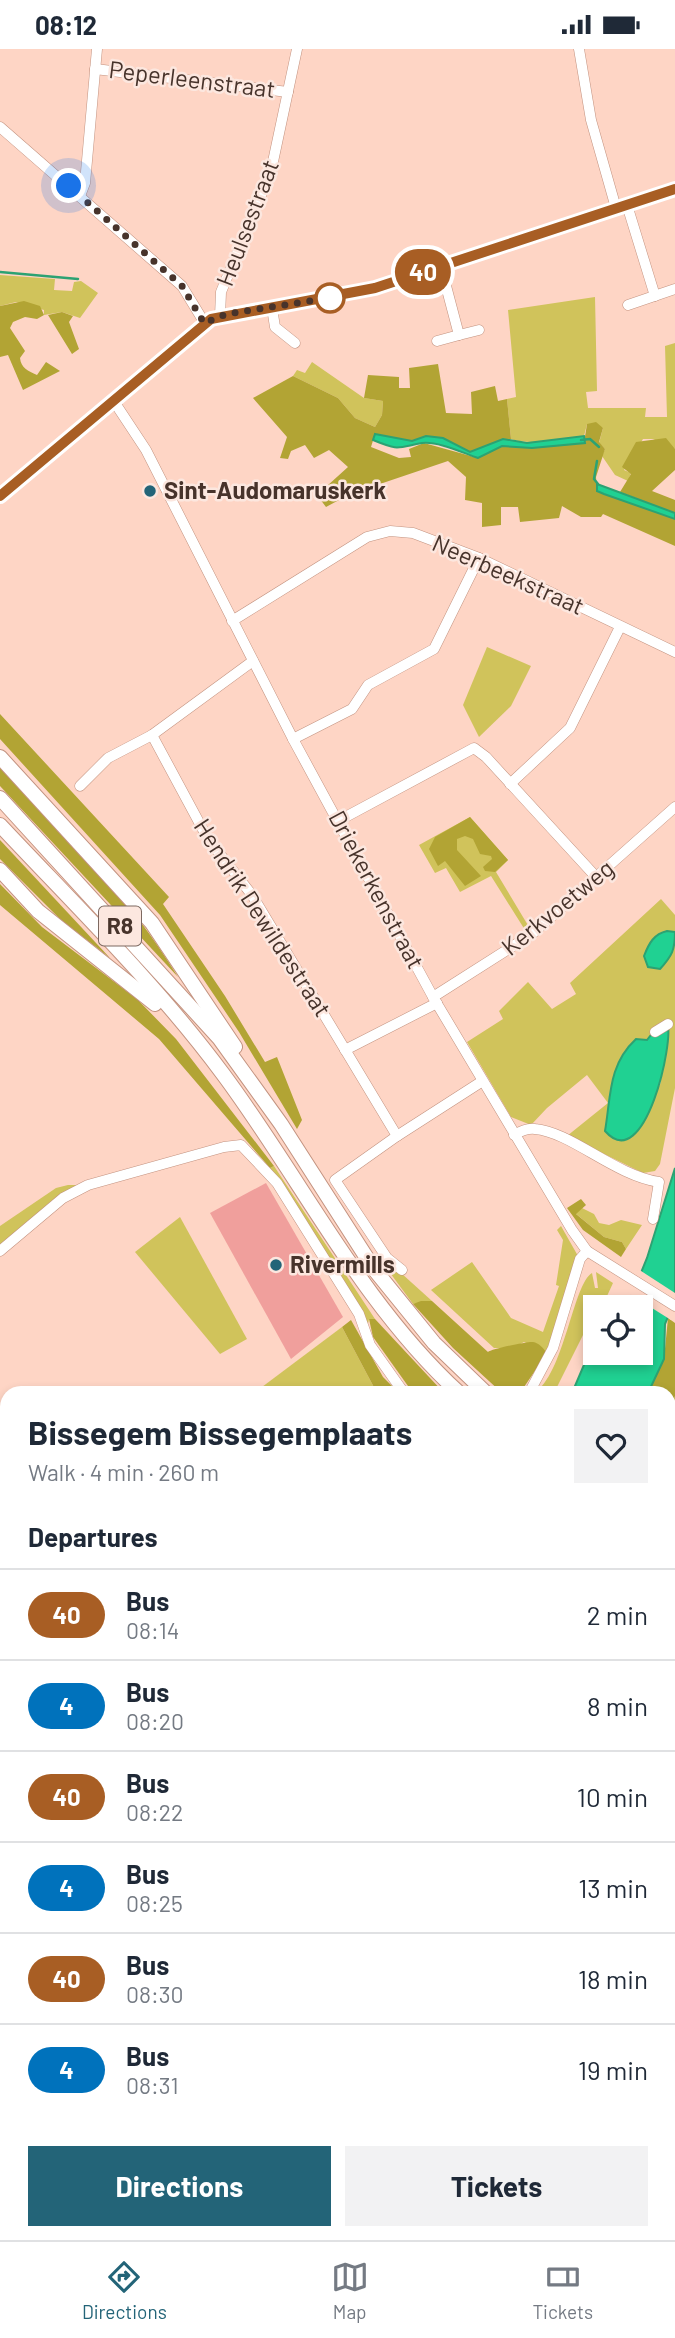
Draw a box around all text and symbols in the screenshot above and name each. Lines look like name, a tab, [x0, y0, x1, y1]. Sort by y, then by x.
text: 08:12	[35, 9, 97, 40]
street label: Peperleenstraat	[107, 54, 277, 103]
street label: Heulsestraat	[209, 155, 284, 290]
your location	[51, 168, 86, 203]
line badge: 40	[392, 249, 454, 295]
text: 40	[409, 257, 437, 286]
unlabelled marker	[315, 283, 345, 313]
place label: Sint-Audomaruskerk	[164, 475, 386, 504]
marker: Sint-Audomaruskerk	[142, 483, 158, 499]
street label: Neerbeekstraat	[428, 527, 589, 620]
street label: Driekerkenstraat	[323, 805, 431, 973]
street label: Hendrik Dewildestraat	[188, 813, 338, 1022]
street label: Kerkvoetweg	[495, 853, 619, 961]
road number: R8	[99, 907, 141, 946]
place label: Rivermills	[290, 1249, 395, 1278]
marker: Rivermills	[268, 1257, 284, 1273]
map controls	[583, 1295, 653, 1365]
button: locate	[583, 1295, 653, 1365]
button: heart	[574, 1409, 648, 1483]
text: Bissegem Bissegemplaats	[28, 1412, 412, 1452]
text: Walk · 4 min · 260 m	[28, 1458, 219, 1486]
text: Departures	[28, 1521, 158, 1552]
text: Bus	[126, 1585, 169, 1616]
text: 2 min	[587, 1599, 648, 1630]
text: 40	[52, 1600, 81, 1629]
text: 08:14	[126, 1616, 180, 1644]
text: Bus	[126, 1676, 169, 1707]
text: 8 min	[587, 1690, 648, 1721]
text: 4	[59, 1691, 74, 1720]
text: 08:20	[126, 1707, 184, 1735]
text: Bus	[126, 1767, 169, 1798]
text: 10 min	[577, 1781, 648, 1812]
text: 40	[52, 1782, 81, 1811]
text: 08:22	[126, 1798, 183, 1826]
text: Bus	[126, 1858, 169, 1889]
text: 13 min	[578, 1872, 648, 1903]
text: 4	[59, 1873, 74, 1902]
text: 08:25	[126, 1889, 183, 1917]
text: Bus	[126, 1949, 169, 1980]
text: 18 min	[578, 1963, 648, 1994]
text: 40	[52, 1964, 81, 1993]
text: 08:30	[126, 1980, 184, 2008]
text: Bus	[126, 2040, 169, 2071]
text: 19 min	[578, 2054, 648, 2085]
text: 4	[59, 2055, 74, 2084]
text: 08:31	[126, 2071, 179, 2099]
button: Directions	[28, 2146, 331, 2226]
button: Tickets	[345, 2146, 648, 2226]
tab: Directions	[82, 2258, 167, 2323]
tab: Map	[331, 2258, 369, 2323]
tab: Tickets	[533, 2258, 593, 2323]

